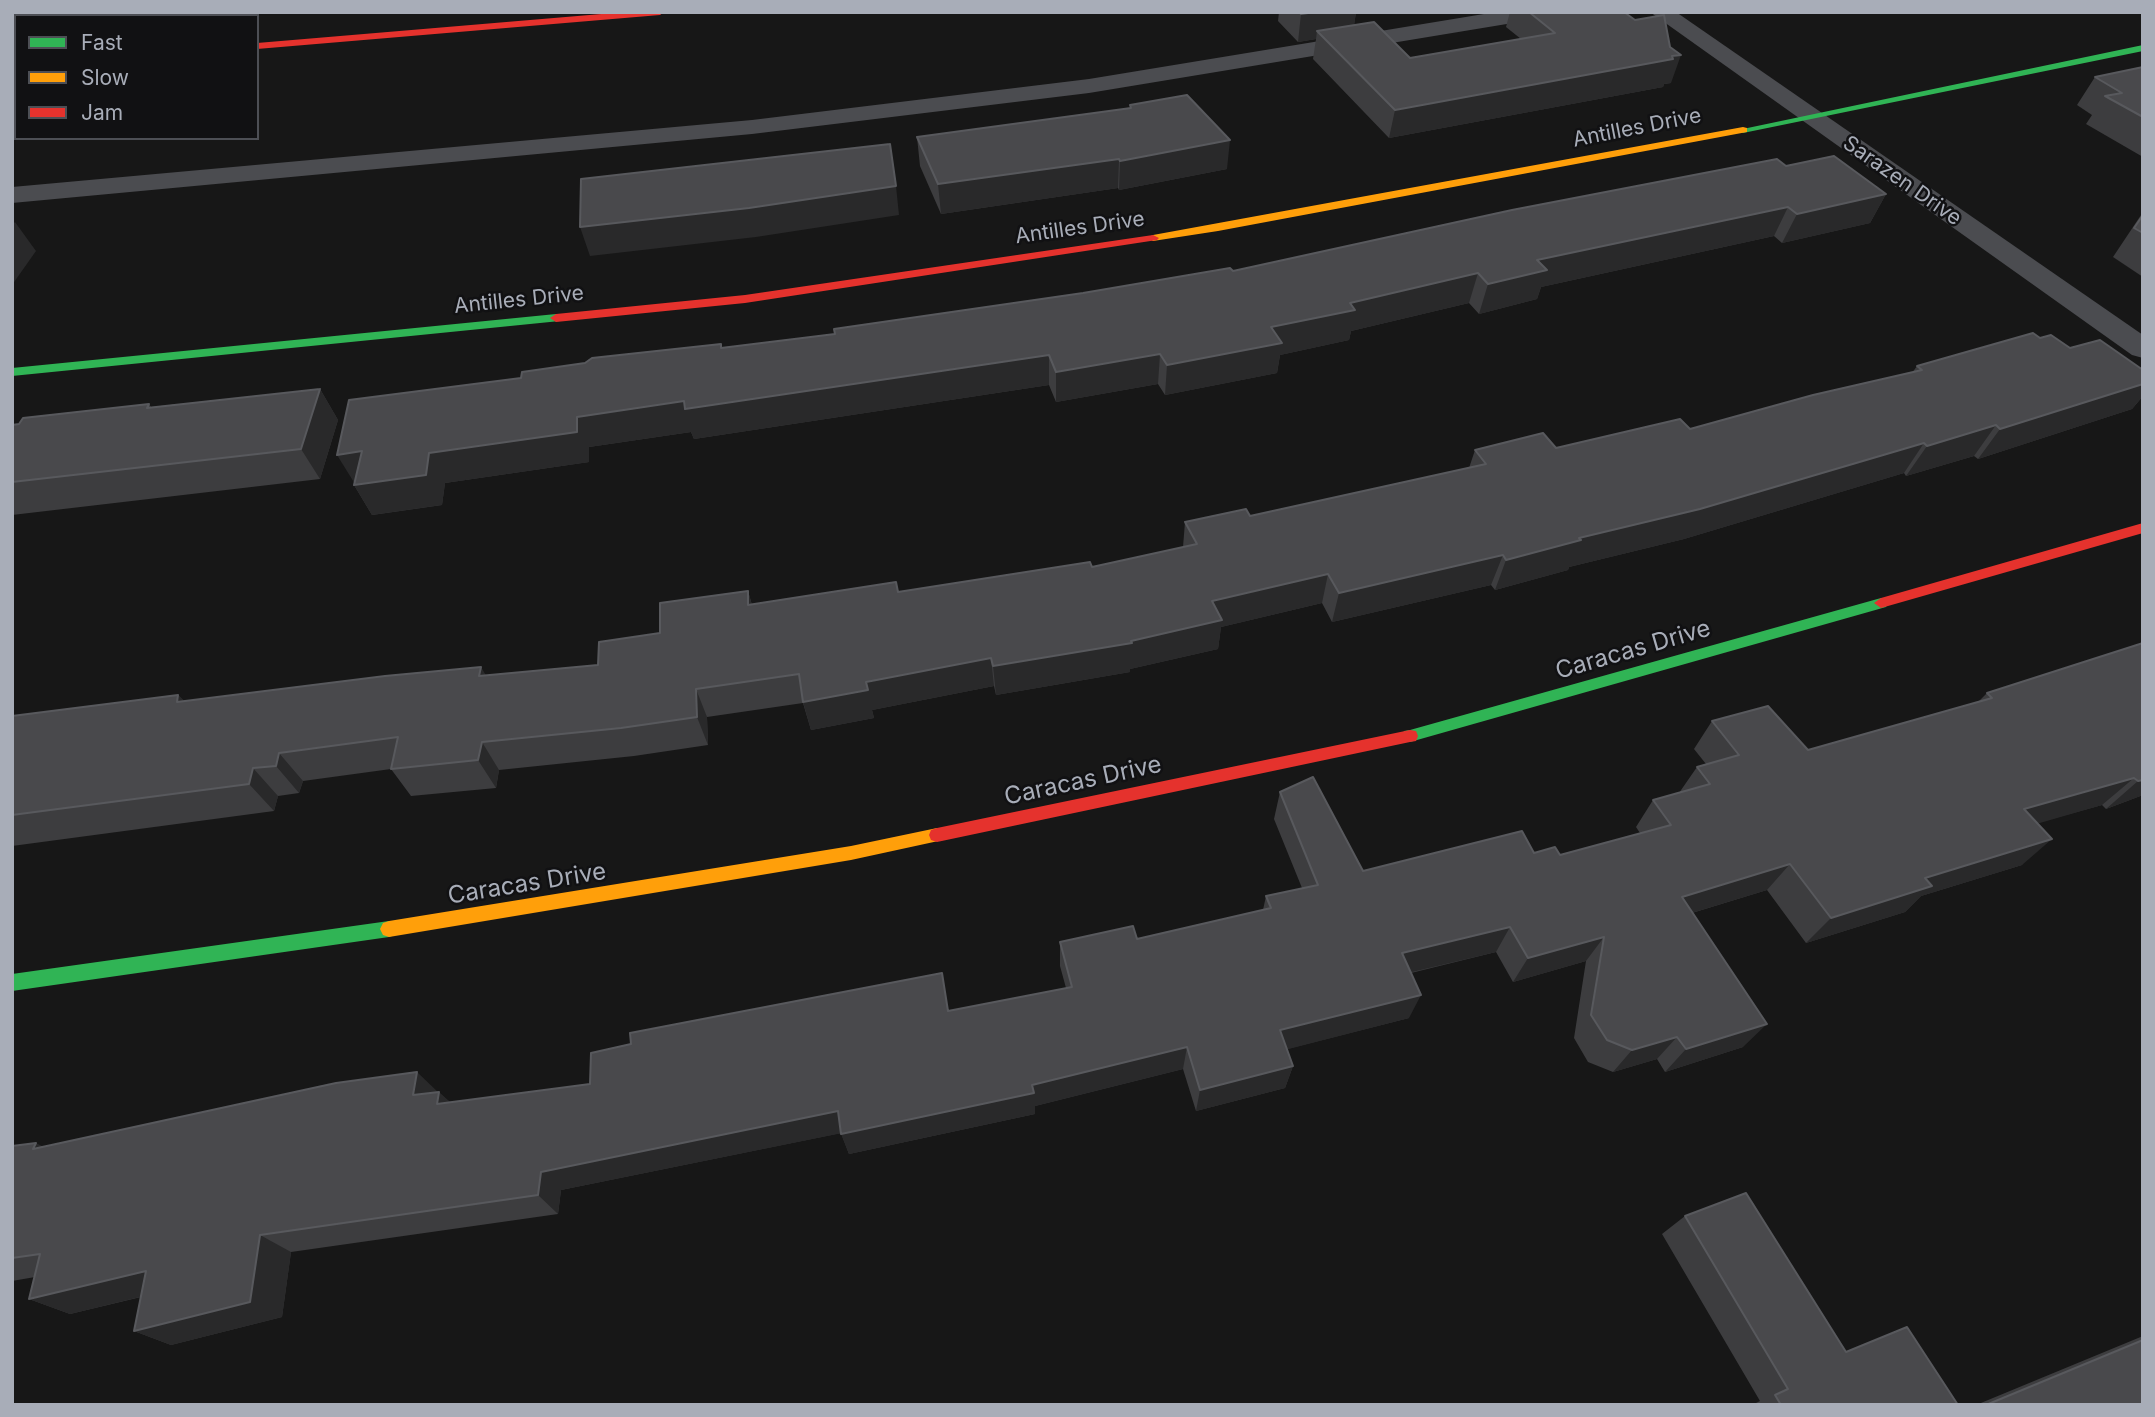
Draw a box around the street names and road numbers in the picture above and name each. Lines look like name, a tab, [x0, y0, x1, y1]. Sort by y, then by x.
street label: Antilles Drive	[1571, 103, 1703, 153]
street label: Sarazen Drive	[1838, 131, 1966, 231]
street label: Antilles Drive	[1014, 206, 1146, 250]
street label: Antilles Drive	[453, 281, 585, 319]
street label: Caracas Drive	[1552, 614, 1714, 686]
street label: Caracas Drive	[1002, 750, 1164, 812]
street label: Caracas Drive	[446, 857, 608, 911]

